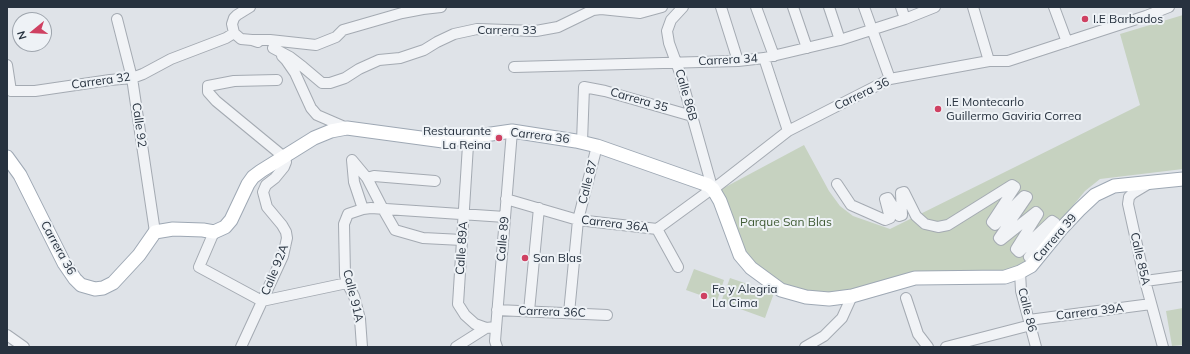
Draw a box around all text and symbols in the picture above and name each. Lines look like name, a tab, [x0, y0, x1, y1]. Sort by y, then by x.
north arrow	[12, 12, 52, 52]
place label: I.E Barbados	[1093, 12, 1163, 26]
marker: I.E Barbados	[1080, 14, 1090, 24]
street label: Carrera 33	[477, 23, 537, 37]
text: N	[14, 29, 29, 42]
street label: Carrera 34	[698, 51, 758, 69]
street label: Calle 86B	[672, 67, 700, 123]
street label: Carrera 32	[71, 70, 131, 92]
street label: Carrera 36	[832, 75, 892, 113]
street label: Carrera 35	[608, 85, 670, 115]
place label: I.E Montecarlo Guillermo Gaviria Correa	[946, 95, 1081, 123]
street label: Calle 92	[129, 102, 149, 148]
marker: I.E Montecarlo Guillermo Gaviria Correa	[933, 104, 943, 114]
place label: Restaurante La Reina	[423, 124, 491, 152]
street label: Carrera 36	[510, 125, 570, 147]
marker: Restaurante La Reina	[494, 133, 504, 143]
street label: Calle 87	[576, 158, 600, 206]
street label: Carrera 39	[1030, 211, 1080, 265]
street label: Carrera 36A	[580, 213, 650, 235]
park label: Parque San Blas	[740, 215, 832, 229]
street label: Calle 89	[494, 216, 512, 262]
street label: Carrera 36	[37, 219, 79, 277]
street label: Calle 89A	[453, 221, 471, 275]
street label: Calle 85A	[1127, 231, 1153, 287]
street label: Calle 92A	[258, 242, 292, 298]
place label: San Blas	[533, 251, 582, 265]
marker: San Blas	[520, 253, 530, 263]
street label: Calle 91A	[340, 268, 366, 324]
place label: Fe y Alegria La Cima	[712, 282, 778, 310]
street label: Calle 86	[1015, 286, 1039, 334]
marker: Fe y Alegria La Cima	[699, 291, 709, 301]
street label: Carrera 39A	[1055, 301, 1125, 323]
street label: Carrera 36C	[518, 304, 586, 320]

